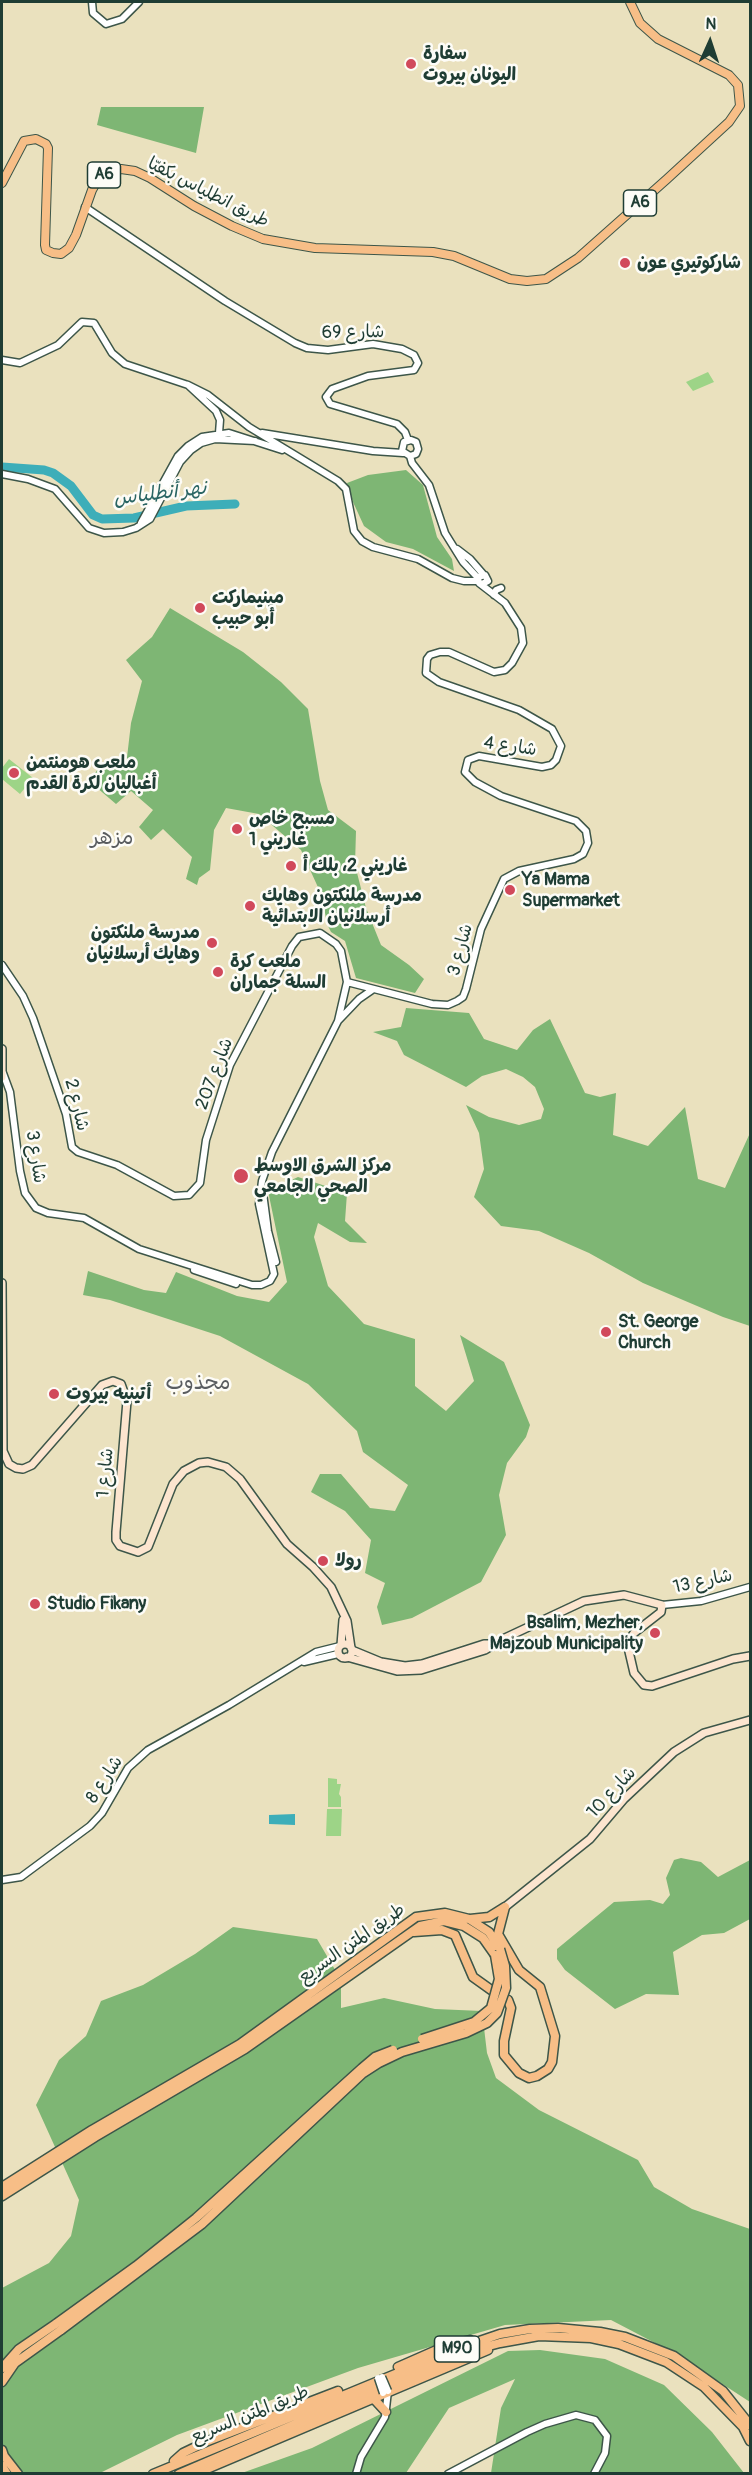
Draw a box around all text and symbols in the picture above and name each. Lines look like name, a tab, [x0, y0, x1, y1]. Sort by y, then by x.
north arrow	[680, 12, 740, 72]
text: N	[705, 14, 717, 34]
place label: سفارة اليونان بيروت	[423, 43, 516, 86]
marker: سفارة اليونان بيروت	[404, 57, 418, 71]
street label: طريق انطلياس بكفيّا	[144, 153, 272, 233]
road number: A6	[88, 162, 120, 188]
road number: A6	[624, 190, 656, 216]
place label: شاركوتيري عون	[637, 252, 741, 274]
marker: شاركوتيري عون	[618, 256, 632, 270]
street label: شارع 69	[322, 322, 384, 344]
water label: نهر أنطلياس	[112, 476, 208, 512]
place label: مينيماركت أبو حبيب	[212, 587, 284, 630]
marker: مينيماركت أبو حبيب	[193, 601, 207, 615]
street label: شارع 4	[482, 733, 538, 761]
place label: ملعب هومنتمن أغباليان لكرة القدم	[26, 752, 156, 795]
marker: ملعب هومنتمن أغباليان لكرة القدم	[7, 766, 21, 780]
place label: مسبح خاص غاريني 1	[249, 808, 335, 850]
marker: مسبح خاص غاريني 1	[230, 822, 244, 836]
district label: مزهر	[90, 826, 134, 852]
place label: غاريني 2، بلك أ	[303, 855, 407, 877]
marker: غاريني 2، بلك أ	[284, 859, 298, 873]
place label: Ya Mama Supermarket	[522, 869, 620, 912]
marker: Ya Mama Supermarket	[503, 883, 517, 897]
place label: مدرسة ملنكتون وهايك أرسلانيان الابتدائية	[262, 885, 422, 928]
marker: مدرسة ملنكتون وهايك أرسلانيان الابتدائية	[243, 899, 257, 913]
place label: مدرسة ملنكتون وهايك أرسلانيان	[86, 922, 200, 964]
street label: شارع 3	[444, 922, 478, 978]
marker: مدرسة ملنكتون وهايك أرسلانيان	[205, 936, 219, 950]
place label: ملعب كرة السلة جماران	[230, 951, 326, 994]
marker: ملعب كرة السلة جماران	[211, 965, 225, 979]
street label: شارع 207	[192, 1035, 238, 1113]
street label: شارع 2	[59, 1077, 93, 1133]
street label: شارع 3	[20, 1129, 50, 1185]
place label: مركز الشرق الاوسط الصحي الجامعي	[254, 1155, 392, 1198]
marker: مركز الشرق الاوسط الصحي الجامعي	[232, 1167, 250, 1185]
place label: St. George Church	[618, 1311, 698, 1354]
marker: St. George Church	[599, 1325, 613, 1339]
district label: مجذوب	[166, 1371, 230, 1397]
place label: أتينيه بيروت	[66, 1383, 151, 1405]
marker: أتينيه بيروت	[47, 1387, 61, 1401]
street label: شارع 1	[93, 1447, 119, 1499]
place label: رولا	[335, 1550, 362, 1572]
marker: رولا	[316, 1554, 330, 1568]
street label: شارع 13	[671, 1565, 735, 1599]
place label: Studio Fikany	[47, 1593, 146, 1615]
marker: Studio Fikany	[28, 1597, 42, 1611]
place label: Bsalim, Mezher, Majzoub Municipality	[490, 1612, 643, 1654]
marker: Bsalim, Mezher, Majzoub Municipality	[648, 1626, 662, 1640]
street label: شارع 8	[82, 1752, 128, 1808]
street label: شارع 10	[583, 1763, 641, 1823]
street label: طريق المتن السريع	[294, 1899, 410, 1989]
road number: M90	[434, 2336, 480, 2362]
street label: طريق المتن السريع	[188, 2381, 312, 2449]

